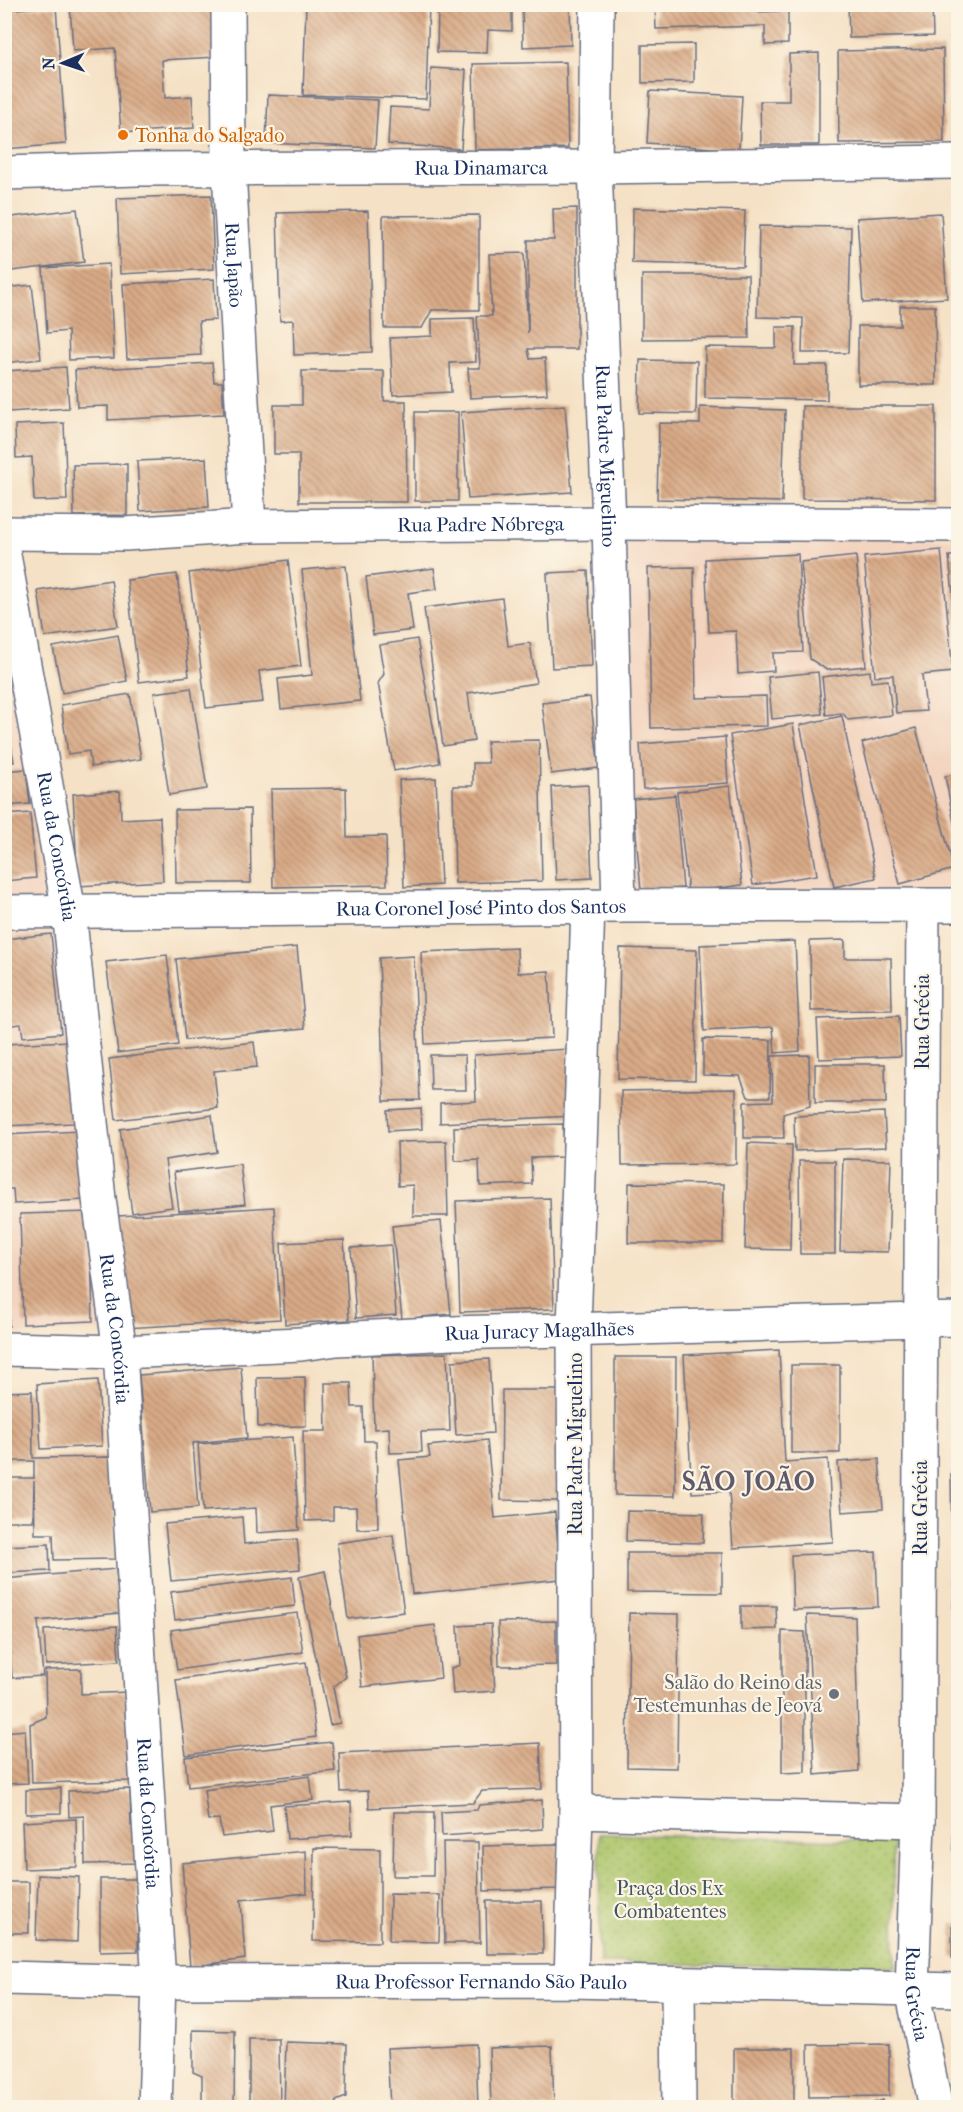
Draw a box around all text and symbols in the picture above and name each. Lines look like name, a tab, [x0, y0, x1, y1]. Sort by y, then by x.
north arrow	[33, 33, 93, 93]
text: N	[39, 56, 58, 70]
place label: Tonha do Salgado	[135, 124, 284, 147]
marker: Tonha do Salgado	[116, 128, 130, 142]
street label: Rua Dinamarca	[414, 156, 549, 180]
street label: Rua Japão	[220, 221, 248, 308]
street label: Rua Padre Miguelino	[591, 364, 621, 548]
street label: Rua Padre Nóbrega	[397, 512, 565, 537]
street label: Rua da Concórdia	[32, 770, 81, 923]
street label: Rua Coronel José Pinto dos Santos	[336, 895, 626, 921]
street label: Rua Grécia	[911, 974, 934, 1070]
street label: Rua da Concórdia	[95, 1252, 134, 1405]
street label: Rua Juracy Magalhães	[444, 1317, 634, 1345]
street label: Rua Padre Miguelino	[564, 1353, 587, 1535]
street label: Rua Grécia	[909, 1460, 932, 1556]
district label: SÃO JOÃO	[682, 1465, 816, 1497]
place label: Salão do Reino das Testemunhas de Jeová	[633, 1671, 823, 1717]
marker: Salão do Reino das Testemunhas de Jeová	[827, 1687, 841, 1701]
street label: Rua da Concórdia	[132, 1737, 164, 1890]
park label: Praça dos Ex Combatentes	[614, 1877, 726, 1923]
street label: Rua Grécia	[899, 1946, 933, 2044]
street label: Rua Professor Fernando São Paulo	[335, 1970, 627, 1994]

